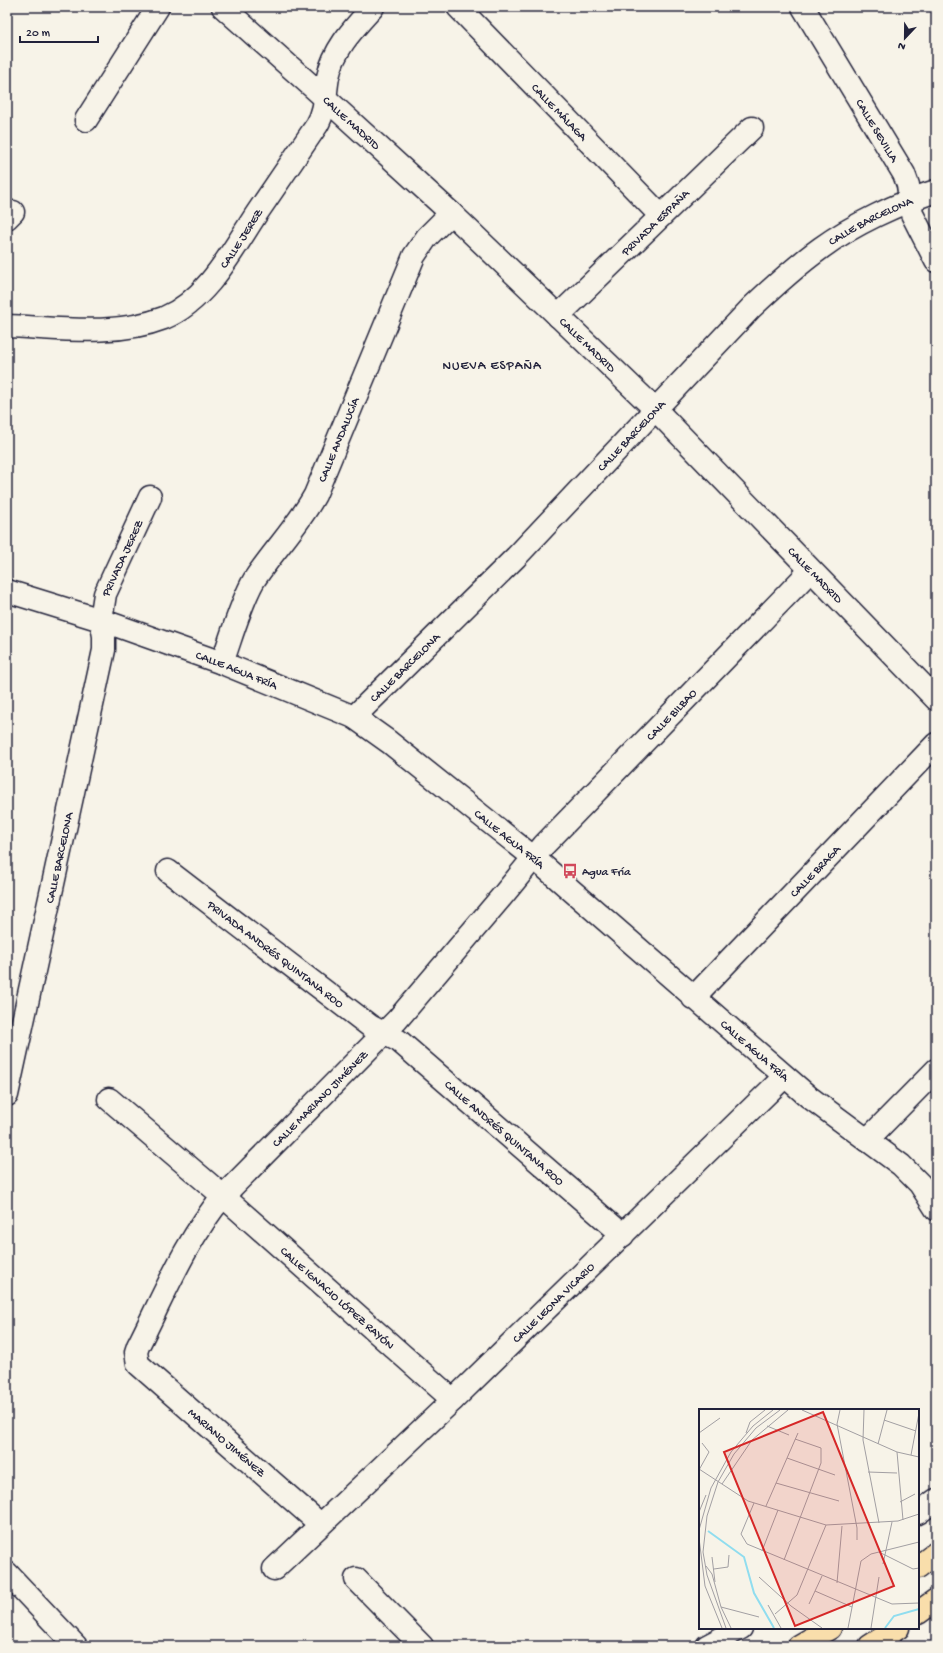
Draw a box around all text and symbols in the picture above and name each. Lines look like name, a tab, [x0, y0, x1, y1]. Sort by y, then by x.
scale bar	[20, 18, 98, 44]
north arrow	[885, 18, 925, 58]
text: 20 m	[26, 27, 51, 41]
text: N	[896, 39, 908, 52]
street label: CALLE MÁLAGA	[527, 82, 590, 145]
street label: CALLE MADRID	[319, 94, 382, 154]
street label: CALLE SEVILLA	[851, 97, 901, 166]
street label: PRIVADA ESPAÑA	[619, 187, 694, 260]
street label: CALLE BARCELONA	[827, 195, 916, 250]
street label: CALLE JEREZ	[218, 207, 267, 272]
street label: CALLE MADRID	[555, 316, 618, 376]
district label: NUEVA ESPAÑA	[442, 359, 542, 374]
street label: CALLE ANDALUCÍA	[316, 395, 364, 485]
street label: CALLE BARCELONA	[595, 397, 670, 475]
street label: PRIVADA JEREZ	[99, 518, 147, 600]
street label: CALLE MADRID	[784, 545, 845, 607]
street label: CALLE BARCELONA	[368, 630, 445, 706]
street label: CALLE AGUA FRÍA	[193, 649, 280, 694]
street label: CALLE BILBAO	[644, 687, 701, 744]
street label: CALLE AGUA FRÍA	[470, 808, 547, 873]
street label: CALLE BARCELONA	[44, 810, 78, 905]
street label: CALLE BRAGA	[788, 843, 845, 901]
bus stop icon: Agua Fría	[561, 862, 579, 880]
place label: Agua Fría	[582, 866, 631, 880]
street label: PRIVADA ANDRÉS QUINTANA ROO	[203, 898, 346, 1012]
street label: CALLE AGUA FRÍA	[716, 1018, 792, 1086]
street label: CALLE MARIANO JIMÉNEZ	[270, 1048, 372, 1151]
street label: CALLE ANDRÉS QUINTANA ROO	[441, 1078, 566, 1190]
street label: CALLE IGNACIO LÓPEZ RAYÓN	[276, 1245, 396, 1354]
street label: CALLE LEONA VICARIO	[510, 1261, 598, 1347]
street label: MARIANO JIMÉNEZ	[184, 1406, 267, 1481]
inset map	[699, 1409, 919, 1629]

